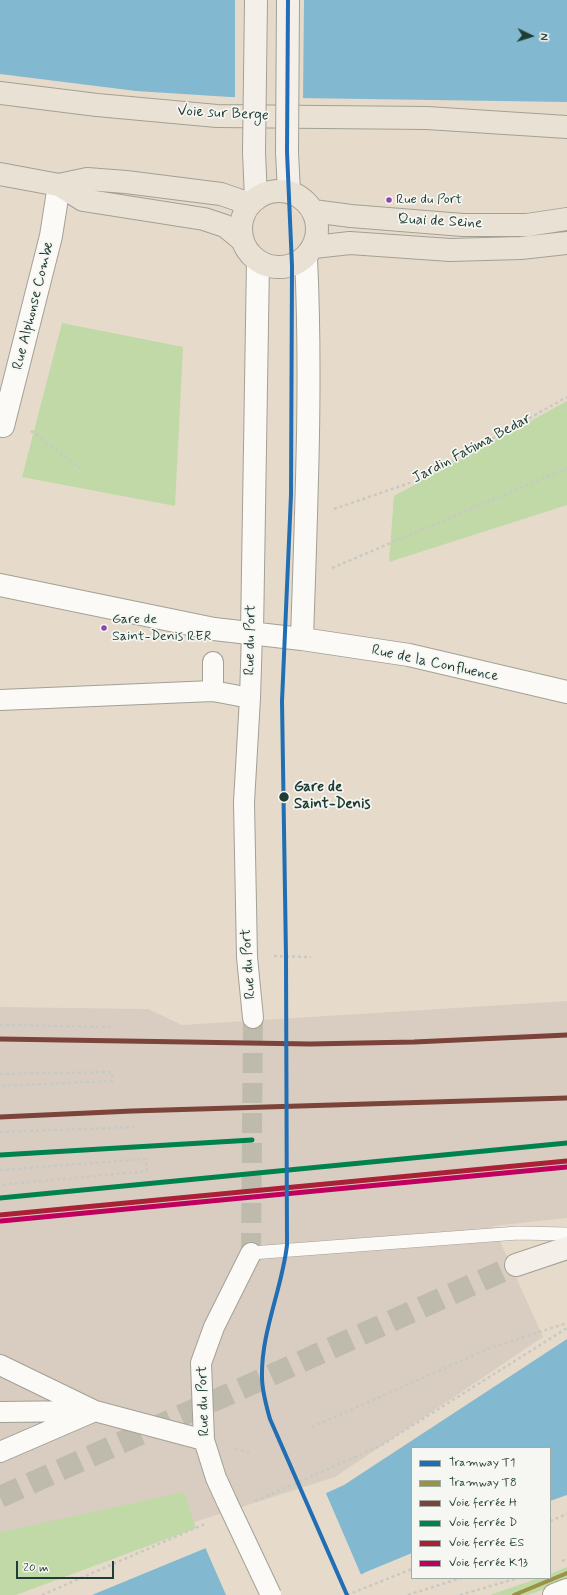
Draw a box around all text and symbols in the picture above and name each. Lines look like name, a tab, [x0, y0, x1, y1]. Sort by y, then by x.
north arrow	[511, 16, 551, 56]
text: N	[536, 33, 550, 41]
street label: Voie sur Berge	[177, 103, 269, 125]
place label: Rue du Port	[396, 192, 462, 208]
marker: Rue du Port	[384, 195, 394, 205]
street label: Quai de Seine	[397, 211, 483, 233]
street label: Rue Alphonse Combe	[9, 240, 59, 372]
street label: Jardin Fatima Bedar	[410, 410, 534, 488]
street label: Rue du Port	[241, 604, 261, 676]
place label: Gare de Saint-Denis RER	[112, 612, 211, 644]
marker: Gare de Saint-Denis RER	[99, 623, 109, 633]
street label: Rue de la Confluence	[370, 642, 500, 686]
place label: Gare de Saint-Denis	[294, 779, 370, 814]
marker: Gare de Saint-Denis	[277, 790, 291, 804]
street label: Rue du Port	[238, 928, 260, 1000]
street label: Rue du Port	[194, 1365, 214, 1437]
legend	[411, 1447, 551, 1579]
text: Tramway T1	[449, 1455, 515, 1471]
text: Tramway T8	[449, 1475, 517, 1491]
text: Voie ferrée H	[449, 1495, 517, 1511]
text: Voie ferrée D	[449, 1515, 517, 1531]
text: Voie ferrée ES	[449, 1535, 524, 1551]
scale bar	[18, 1553, 116, 1579]
text: Voie ferrée K13	[449, 1555, 528, 1571]
text: 20 m	[23, 1560, 49, 1576]

